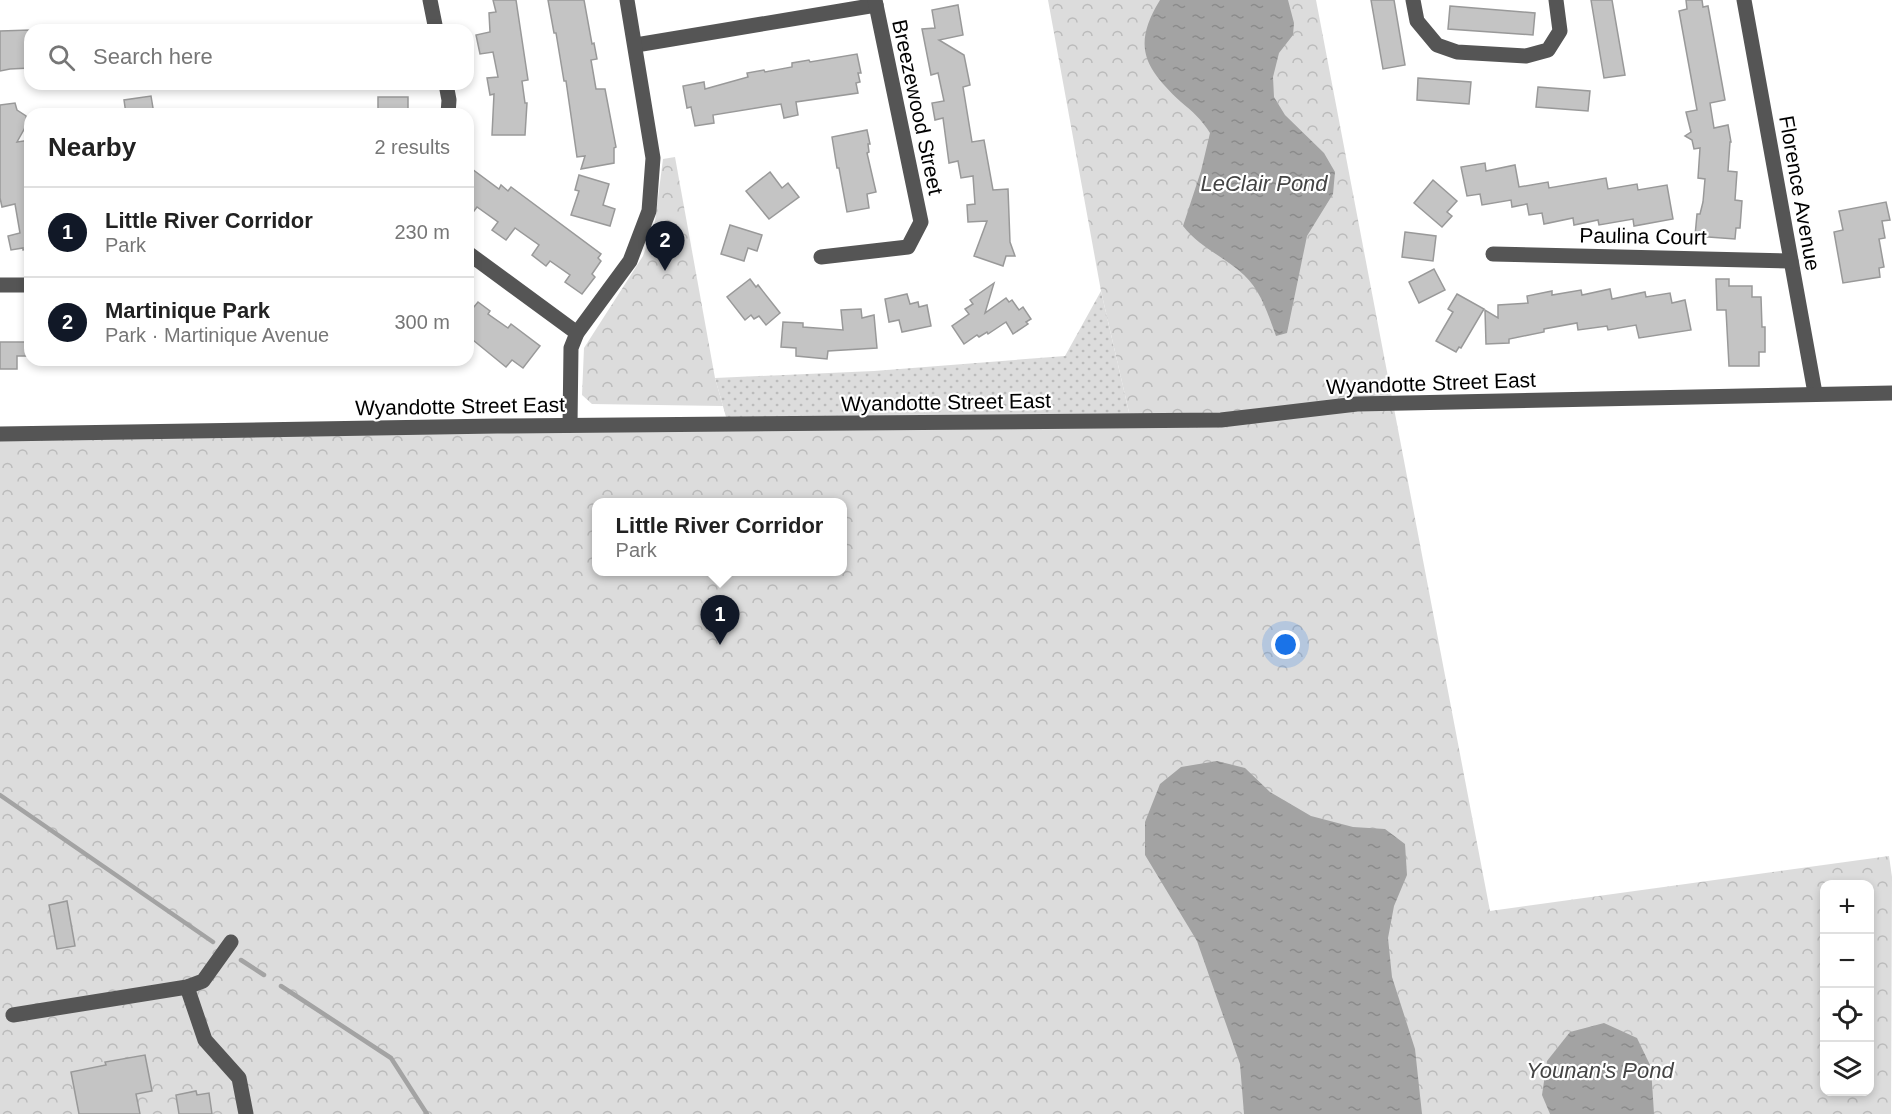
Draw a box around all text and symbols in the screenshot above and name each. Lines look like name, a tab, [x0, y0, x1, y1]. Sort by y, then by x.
street label: Breezewood Street	[888, 17, 948, 197]
search box	[24, 24, 474, 90]
icon: search	[45, 41, 78, 74]
text: Search here	[93, 44, 213, 69]
street label: Florence Avenue	[1775, 114, 1825, 272]
text: Nearby	[48, 132, 136, 162]
text: 2 results	[374, 136, 450, 158]
water label: LeClair Pond	[1200, 171, 1328, 196]
text: Little River Corridor	[105, 208, 313, 233]
text: 1	[62, 221, 73, 243]
text: 230 m	[394, 221, 450, 243]
pin: 2	[646, 222, 684, 271]
street label: Paulina Court	[1579, 223, 1707, 249]
text: Park	[105, 234, 146, 256]
text: Martinique Park	[105, 298, 270, 323]
text: 2	[62, 311, 73, 333]
text: 300 m	[394, 311, 450, 333]
text: Park · Martinique Avenue	[105, 324, 329, 346]
street label: Wyandotte Street East	[1326, 368, 1536, 398]
street label: Wyandotte Street East	[841, 389, 1051, 415]
street label: Wyandotte Street East	[355, 393, 565, 419]
popup	[592, 498, 847, 576]
text: Little River Corridor	[616, 513, 823, 538]
text: Park	[616, 539, 657, 561]
pin: 1	[700, 596, 740, 645]
your location	[1271, 630, 1300, 659]
map controls	[1820, 880, 1874, 1096]
button: +	[1820, 880, 1874, 934]
button: −	[1820, 934, 1874, 988]
button: locate	[1820, 988, 1874, 1042]
button: layers	[1820, 1042, 1874, 1096]
water label: Younan's Pond	[1526, 1058, 1674, 1083]

